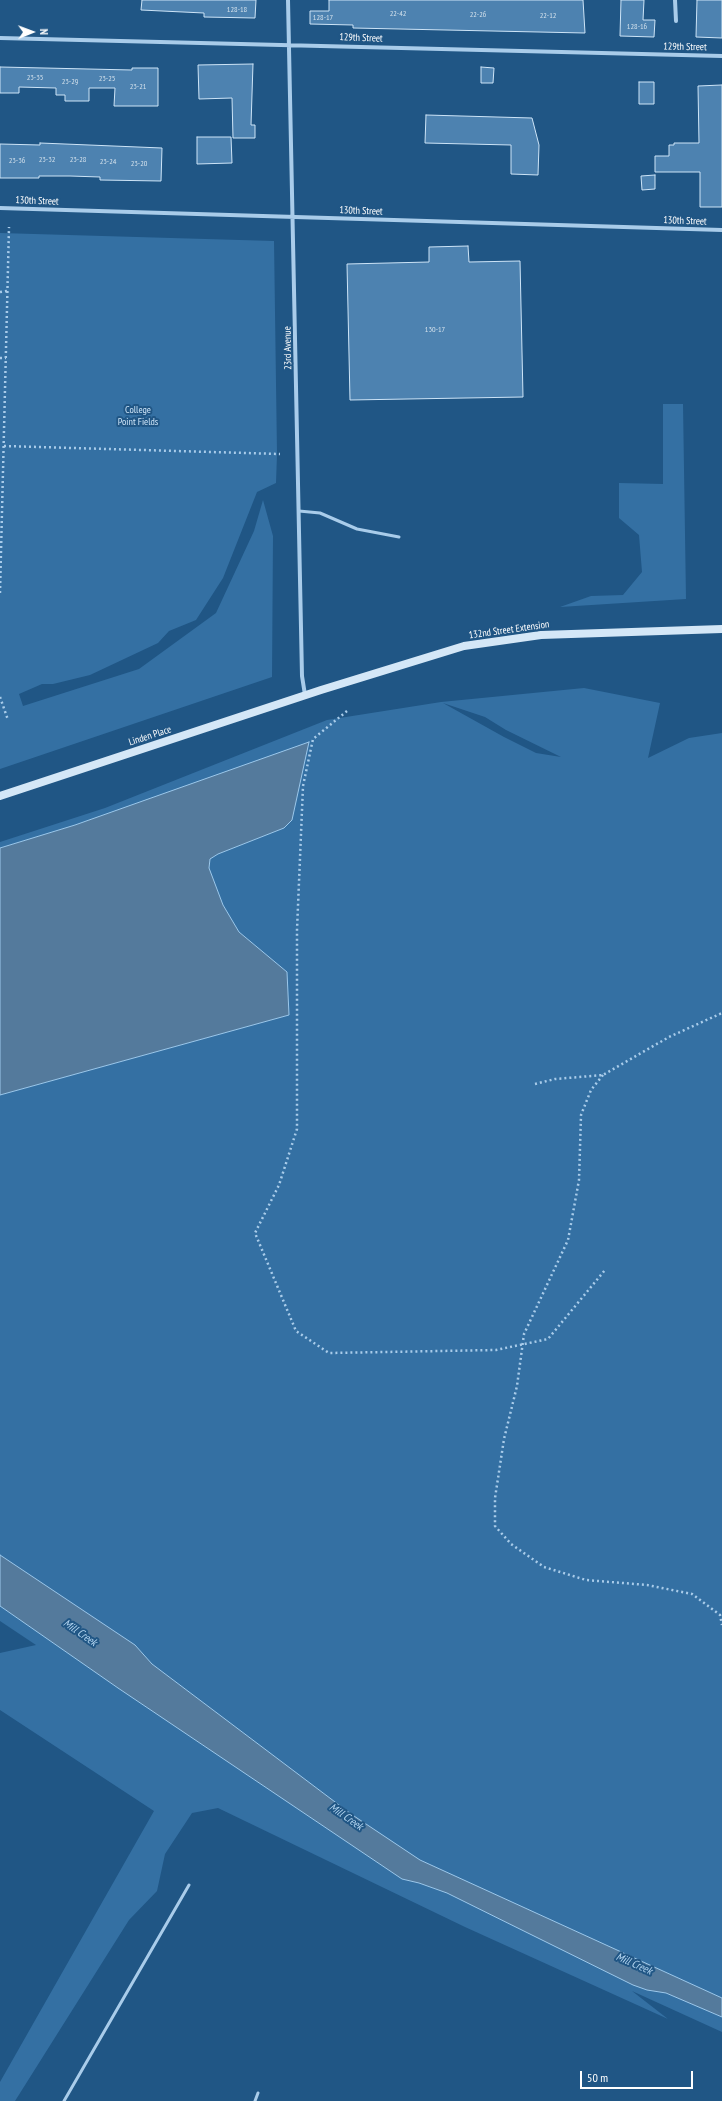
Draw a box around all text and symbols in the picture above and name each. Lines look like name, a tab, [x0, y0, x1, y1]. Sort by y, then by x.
house number: 128-18	[227, 5, 247, 15]
house number: 22-42	[390, 9, 406, 19]
house number: 22-26	[470, 10, 486, 20]
house number: 22-12	[540, 11, 556, 21]
north arrow	[12, 12, 52, 52]
house number: 128-17	[313, 13, 333, 23]
house number: 128-16	[627, 22, 647, 32]
text: N	[37, 29, 51, 35]
street label: 129th Street	[339, 31, 383, 45]
street label: 129th Street	[663, 41, 707, 53]
house number: 23-35	[27, 73, 43, 83]
house number: 23-25	[99, 74, 115, 84]
house number: 23-29	[62, 77, 78, 87]
house number: 23-21	[130, 82, 146, 92]
house number: 23-32	[39, 155, 55, 165]
house number: 23-28	[70, 155, 86, 165]
house number: 23-36	[9, 156, 25, 166]
house number: 23-24	[100, 157, 116, 167]
house number: 23-20	[131, 159, 147, 169]
street label: 130th Street	[15, 194, 59, 208]
street label: 130th Street	[339, 204, 383, 218]
street label: 130th Street	[663, 214, 707, 228]
house number: 130-17	[425, 325, 445, 335]
street label: 23rd Avenue	[282, 326, 294, 370]
park label: College Point Fields	[118, 404, 158, 428]
street label: 132nd Street Extension	[468, 618, 550, 642]
street label: Linden Place	[127, 723, 173, 749]
water label: Mill Creek	[61, 1617, 99, 1649]
water label: Mill Creek	[327, 1801, 365, 1833]
water label: Mill Creek	[614, 1950, 654, 1978]
scale bar	[582, 2063, 695, 2089]
text: 50 m	[587, 2070, 608, 2085]

